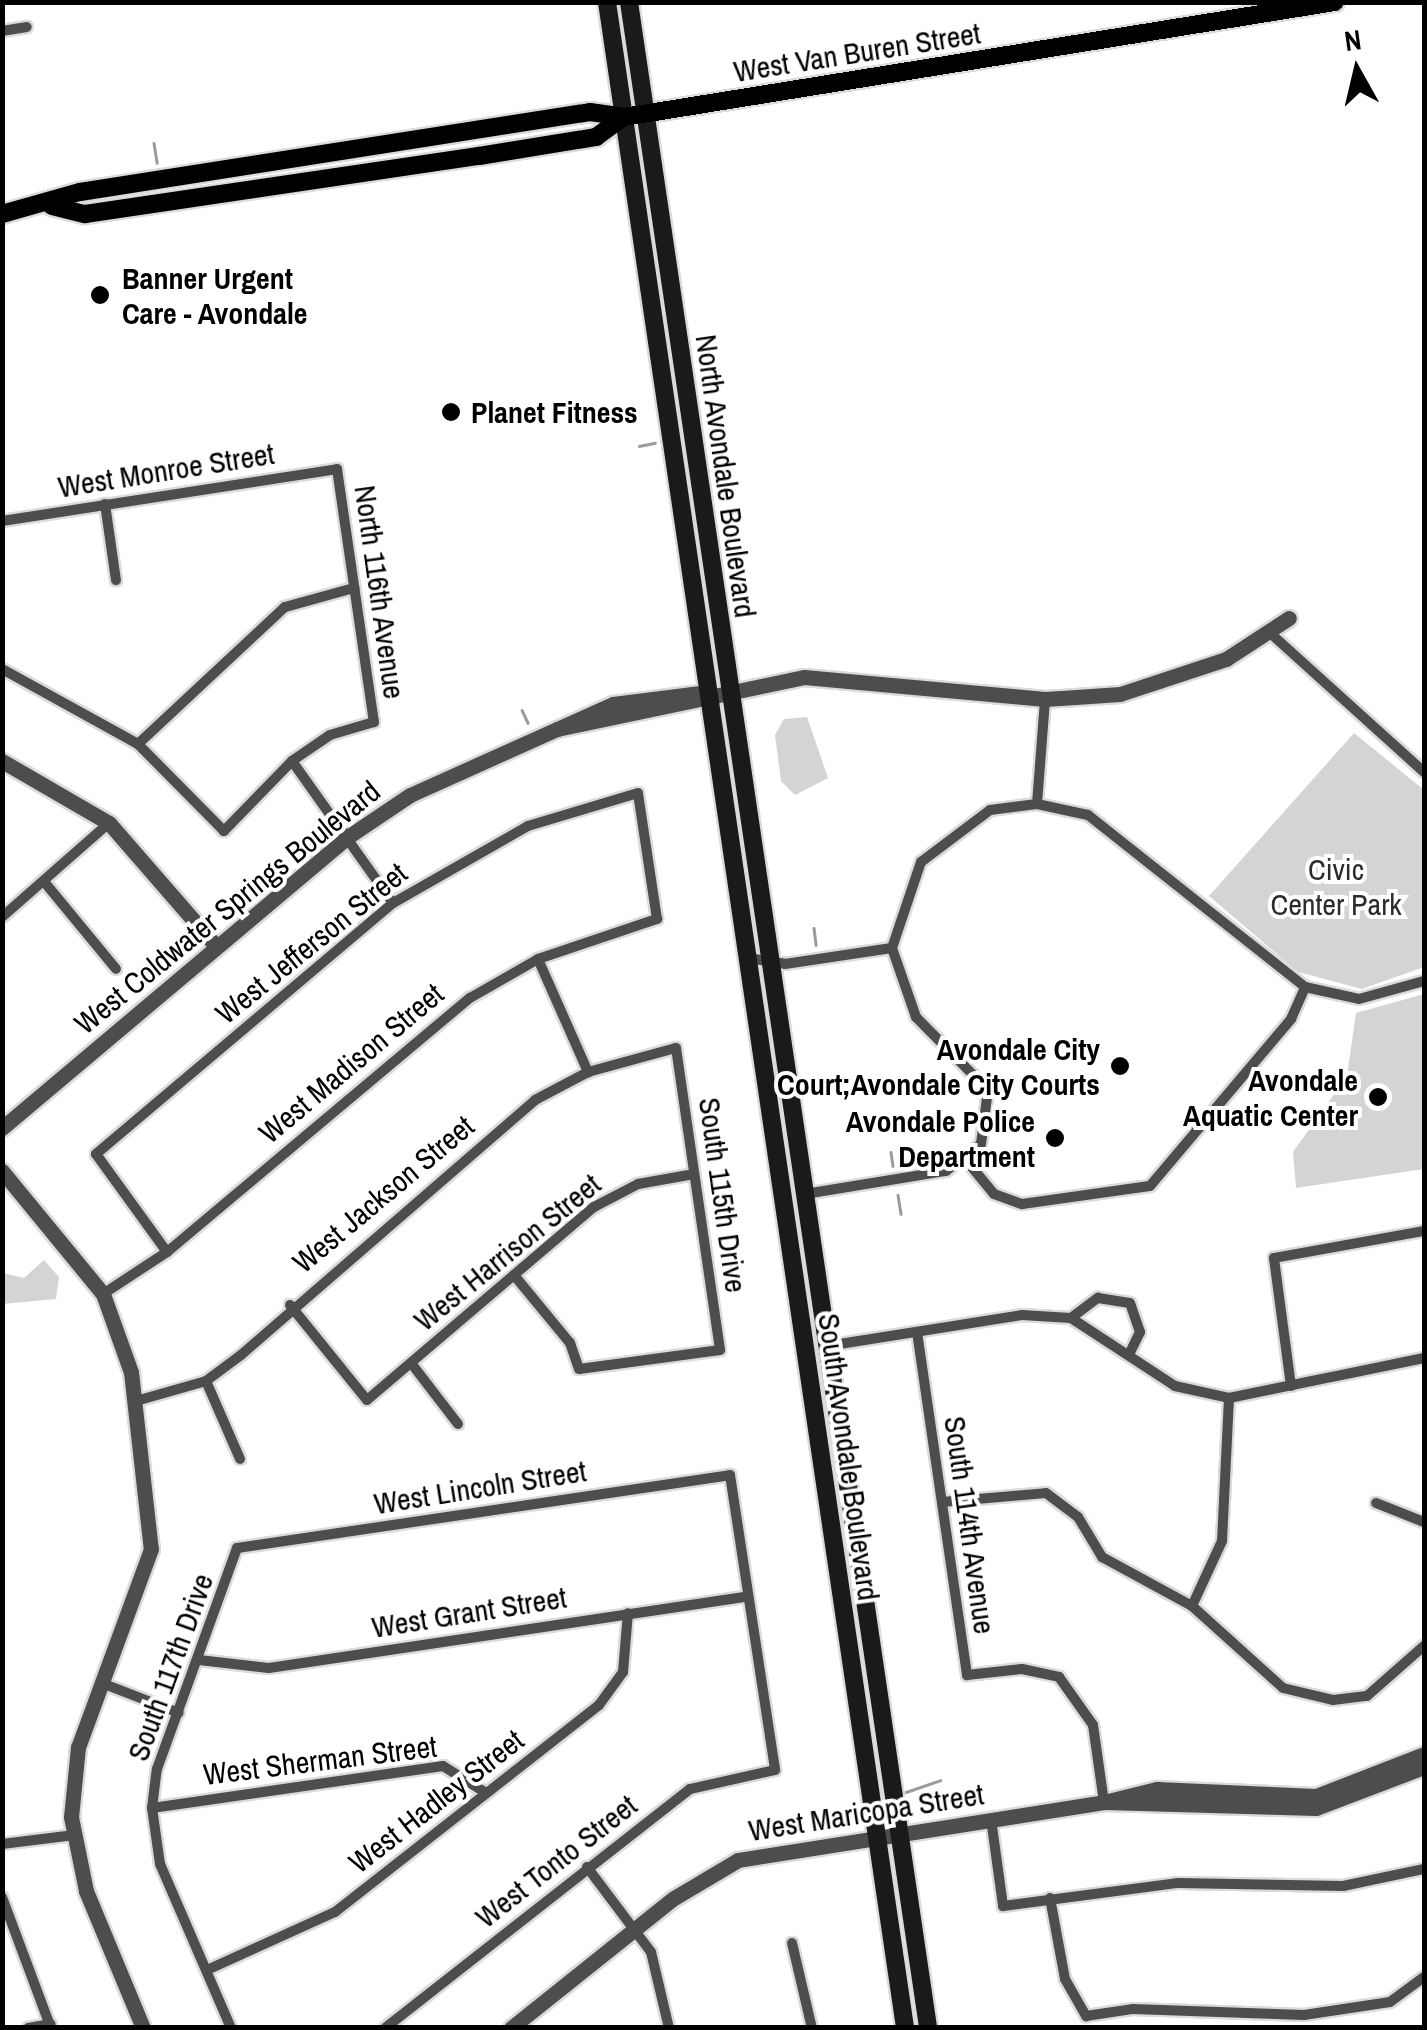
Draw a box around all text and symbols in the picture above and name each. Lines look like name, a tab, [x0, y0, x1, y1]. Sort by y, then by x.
street label: West Van Buren Street	[731, 15, 983, 89]
north arrow	[1307, 20, 1407, 120]
text: N	[1342, 20, 1364, 60]
place label: Banner Urgent Care - Avondale	[122, 260, 308, 330]
marker: Banner Urgent Care - Avondale	[87, 282, 113, 308]
street label: North Avondale Boulevard	[688, 332, 764, 620]
place label: Planet Fitness	[471, 394, 638, 430]
marker: Planet Fitness	[440, 401, 462, 423]
street label: West Monroe Street	[55, 435, 277, 505]
street label: North 116th Avenue	[347, 482, 413, 702]
street label: West Coldwater Springs Boulevard	[67, 773, 387, 1041]
park label: Civic Center Park	[1270, 851, 1402, 922]
street label: West Jefferson Street	[208, 855, 414, 1031]
street label: West Madison Street	[252, 976, 450, 1150]
place label: Avondale City Court;Avondale City Courts	[777, 1031, 1100, 1102]
marker: Avondale City Court;Avondale City Courts	[1109, 1055, 1131, 1077]
place label: Avondale Aquatic Center	[1183, 1062, 1358, 1132]
marker: Avondale Aquatic Center	[1367, 1086, 1389, 1108]
street label: South 115th Drive	[692, 1095, 754, 1295]
place label: Avondale Police Department	[846, 1103, 1035, 1174]
street label: West Jackson Street	[285, 1108, 481, 1280]
marker: Avondale Police Department	[1044, 1127, 1066, 1149]
street label: West Harrison Street	[407, 1166, 607, 1338]
street label: South Avondale Boulevard	[811, 1310, 887, 1604]
street label: South 114th Avenue	[937, 1413, 1003, 1637]
street label: West Lincoln Street	[371, 1452, 589, 1522]
street label: South 117th Drive	[119, 1569, 221, 1765]
street label: West Grant Street	[369, 1579, 569, 1645]
street label: West Hadley Street	[342, 1722, 530, 1880]
street label: West Sherman Street	[201, 1728, 439, 1792]
street label: West Maricopa Street	[746, 1776, 986, 1848]
street label: West Tonto Street	[468, 1787, 644, 1935]

